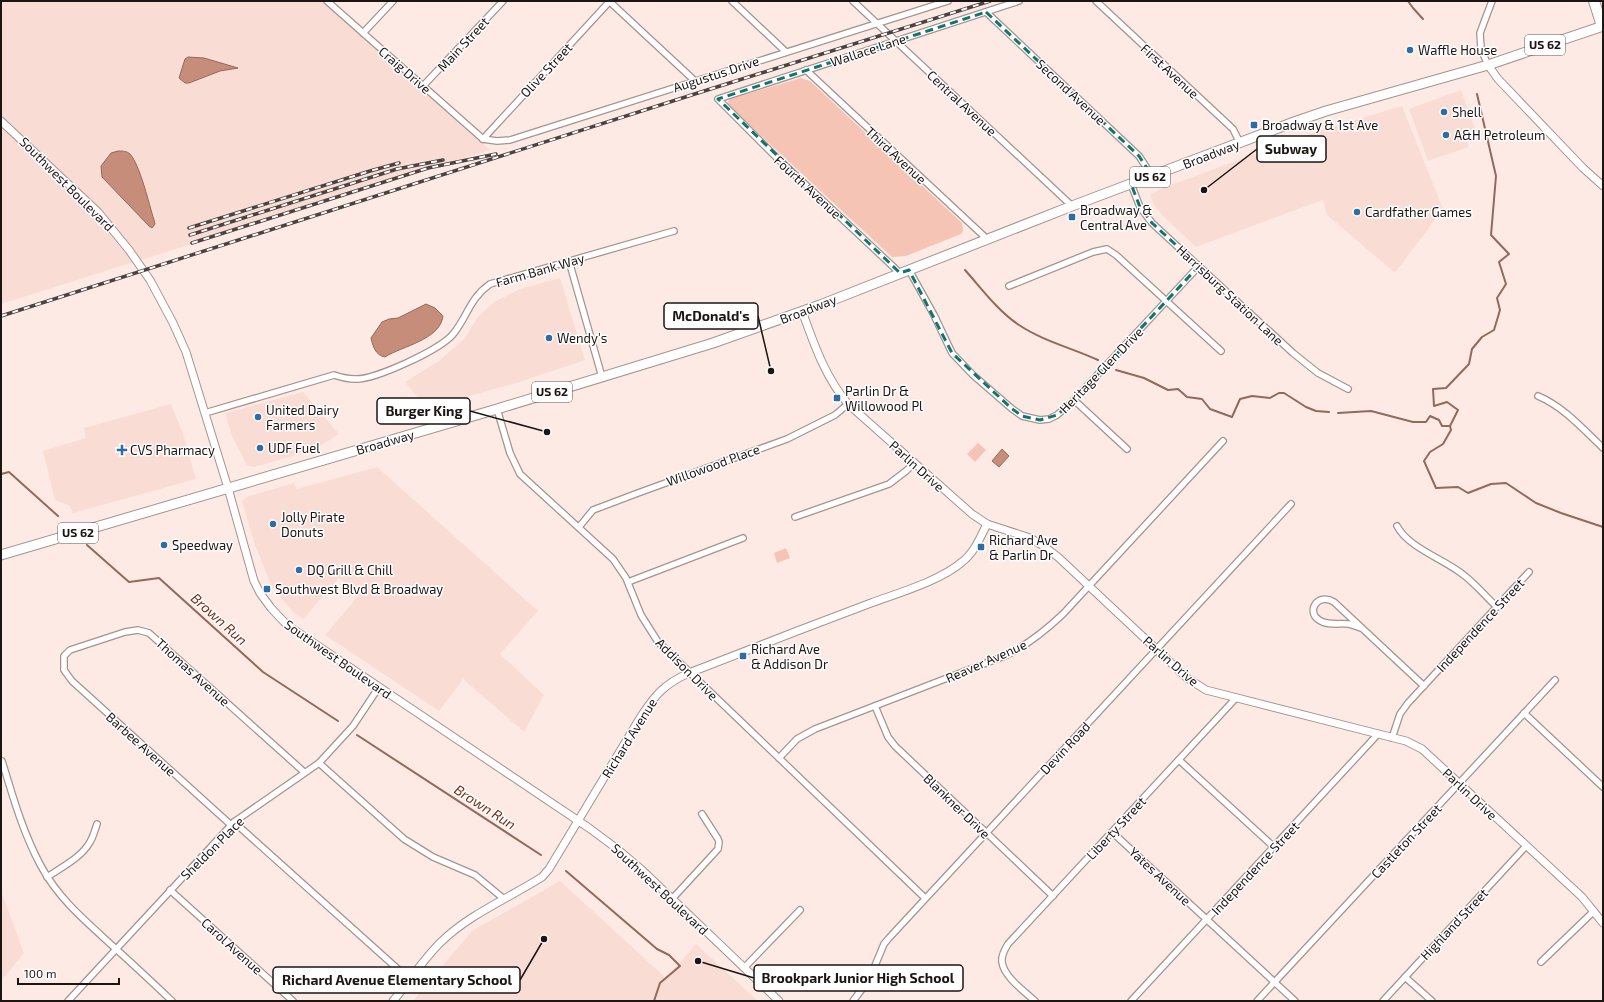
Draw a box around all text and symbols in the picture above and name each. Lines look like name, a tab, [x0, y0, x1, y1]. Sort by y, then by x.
street label: Main Street	[434, 14, 492, 74]
street label: Wallace Lane	[828, 30, 908, 70]
road number: US 62	[1525, 35, 1565, 55]
street label: Olive Street	[517, 39, 575, 101]
street label: First Avenue	[1138, 40, 1202, 102]
place label: Waffle House	[1418, 42, 1497, 58]
street label: Craig Drive	[376, 43, 434, 97]
marker: Waffle House	[1405, 45, 1415, 55]
street label: Augustus Drive	[671, 53, 761, 95]
street label: Second Avenue	[1033, 56, 1109, 128]
street label: Central Avenue	[924, 67, 1000, 139]
place label: Shell	[1452, 104, 1482, 120]
marker: Shell	[1439, 107, 1449, 117]
place label: Broadway & 1st Ave	[1262, 117, 1378, 133]
marker: Broadway & 1st Ave	[1249, 120, 1259, 130]
street label: Third Avenue	[862, 123, 930, 187]
place label: A&H Petroleum	[1454, 127, 1545, 143]
marker: A&H Petroleum	[1441, 130, 1451, 140]
street label: Southwest Boulevard	[16, 133, 118, 235]
street label: Broadway	[1180, 136, 1242, 172]
callout: Subway	[1257, 136, 1326, 162]
text: Subway	[1265, 140, 1317, 157]
street label: Fourth Avenue	[771, 152, 845, 222]
road number: US 62	[1130, 167, 1170, 187]
place label: Broadway & Central Ave	[1080, 202, 1152, 233]
place label: Cardfather Games	[1365, 204, 1472, 220]
marker: Cardfather Games	[1352, 207, 1362, 217]
marker: Broadway & Central Ave	[1067, 212, 1077, 222]
street label: Harrisburg Station Lane	[1173, 241, 1287, 349]
street label: Farm Bank Way	[494, 250, 586, 290]
street label: Broadway	[777, 291, 839, 327]
callout: McDonald's	[664, 303, 758, 329]
text: McDonald's	[672, 307, 750, 324]
street label: Heritage Glen Drive	[1056, 324, 1146, 416]
place label: Wendy's	[557, 330, 607, 346]
marker: Wendy's	[544, 333, 554, 343]
road number: US 62	[532, 382, 572, 402]
place label: Parlin Dr & Willowood Pl	[845, 383, 923, 414]
marker: Parlin Dr & Willowood Pl	[832, 393, 842, 403]
callout: Burger King	[377, 398, 470, 424]
place label: United Dairy Farmers	[266, 402, 339, 433]
text: Burger King	[385, 402, 463, 419]
marker: United Dairy Farmers	[253, 412, 263, 422]
street label: Broadway	[354, 426, 416, 458]
street label: Parlin Drive	[886, 437, 948, 495]
place label: UDF Fuel	[268, 440, 320, 456]
street label: Willowood Place	[664, 441, 762, 489]
place label: CVS Pharmacy	[130, 442, 215, 458]
marker: UDF Fuel	[255, 443, 265, 453]
marker: CVS Pharmacy	[117, 445, 127, 455]
place label: Jolly Pirate Donuts	[281, 509, 345, 540]
marker: Jolly Pirate Donuts	[268, 519, 278, 529]
road number: US 62	[58, 523, 98, 543]
place label: Richard Ave & Parlin Dr	[989, 532, 1058, 563]
place label: Speedway	[172, 537, 233, 553]
marker: Speedway	[159, 540, 169, 550]
marker: Richard Ave & Parlin Dr	[976, 542, 986, 552]
place label: DQ Grill & Chill	[307, 562, 393, 578]
marker: DQ Grill & Chill	[294, 565, 304, 575]
street label: Independence Street	[1433, 575, 1527, 675]
place label: Southwest Blvd & Broadway	[275, 581, 443, 597]
marker: Southwest Blvd & Broadway	[262, 584, 272, 594]
water label: Brown Run	[188, 589, 251, 648]
street label: Southwest Boulevard	[281, 616, 395, 702]
street label: Parlin Drive	[1140, 633, 1202, 689]
street label: Thomas Avenue	[153, 635, 233, 709]
street label: Addison Drive	[653, 635, 721, 703]
street label: Reaver Avenue	[943, 636, 1029, 686]
place label: Richard Ave & Addison Dr	[751, 641, 828, 672]
marker: Richard Ave & Addison Dr	[738, 651, 748, 661]
street label: Richard Avenue	[598, 695, 660, 781]
street label: Barbee Avenue	[103, 709, 179, 779]
street label: Devin Road	[1037, 718, 1093, 778]
street label: Parlin Drive	[1440, 765, 1500, 823]
street label: Blankner Drive	[920, 770, 994, 842]
water label: Brown Run	[451, 780, 519, 833]
street label: Liberty Street	[1083, 793, 1149, 863]
street label: Castleton Street	[1367, 800, 1445, 882]
street label: Sheldon Place	[177, 813, 247, 883]
street label: Independence Street	[1208, 818, 1302, 918]
street label: Southwest Boulevard	[608, 840, 712, 938]
street label: Yates Avenue	[1126, 843, 1194, 909]
street label: Highland Street	[1417, 885, 1491, 963]
street label: Carol Avenue	[198, 914, 266, 978]
scale bar	[18, 960, 119, 986]
callout: Brookpark Junior High School	[754, 965, 963, 991]
text: 100 m	[24, 966, 56, 980]
callout: Richard Avenue Elementary School	[273, 967, 520, 993]
text: Brookpark Junior High School	[762, 969, 955, 986]
text: Richard Avenue Elementary School	[282, 971, 512, 988]

